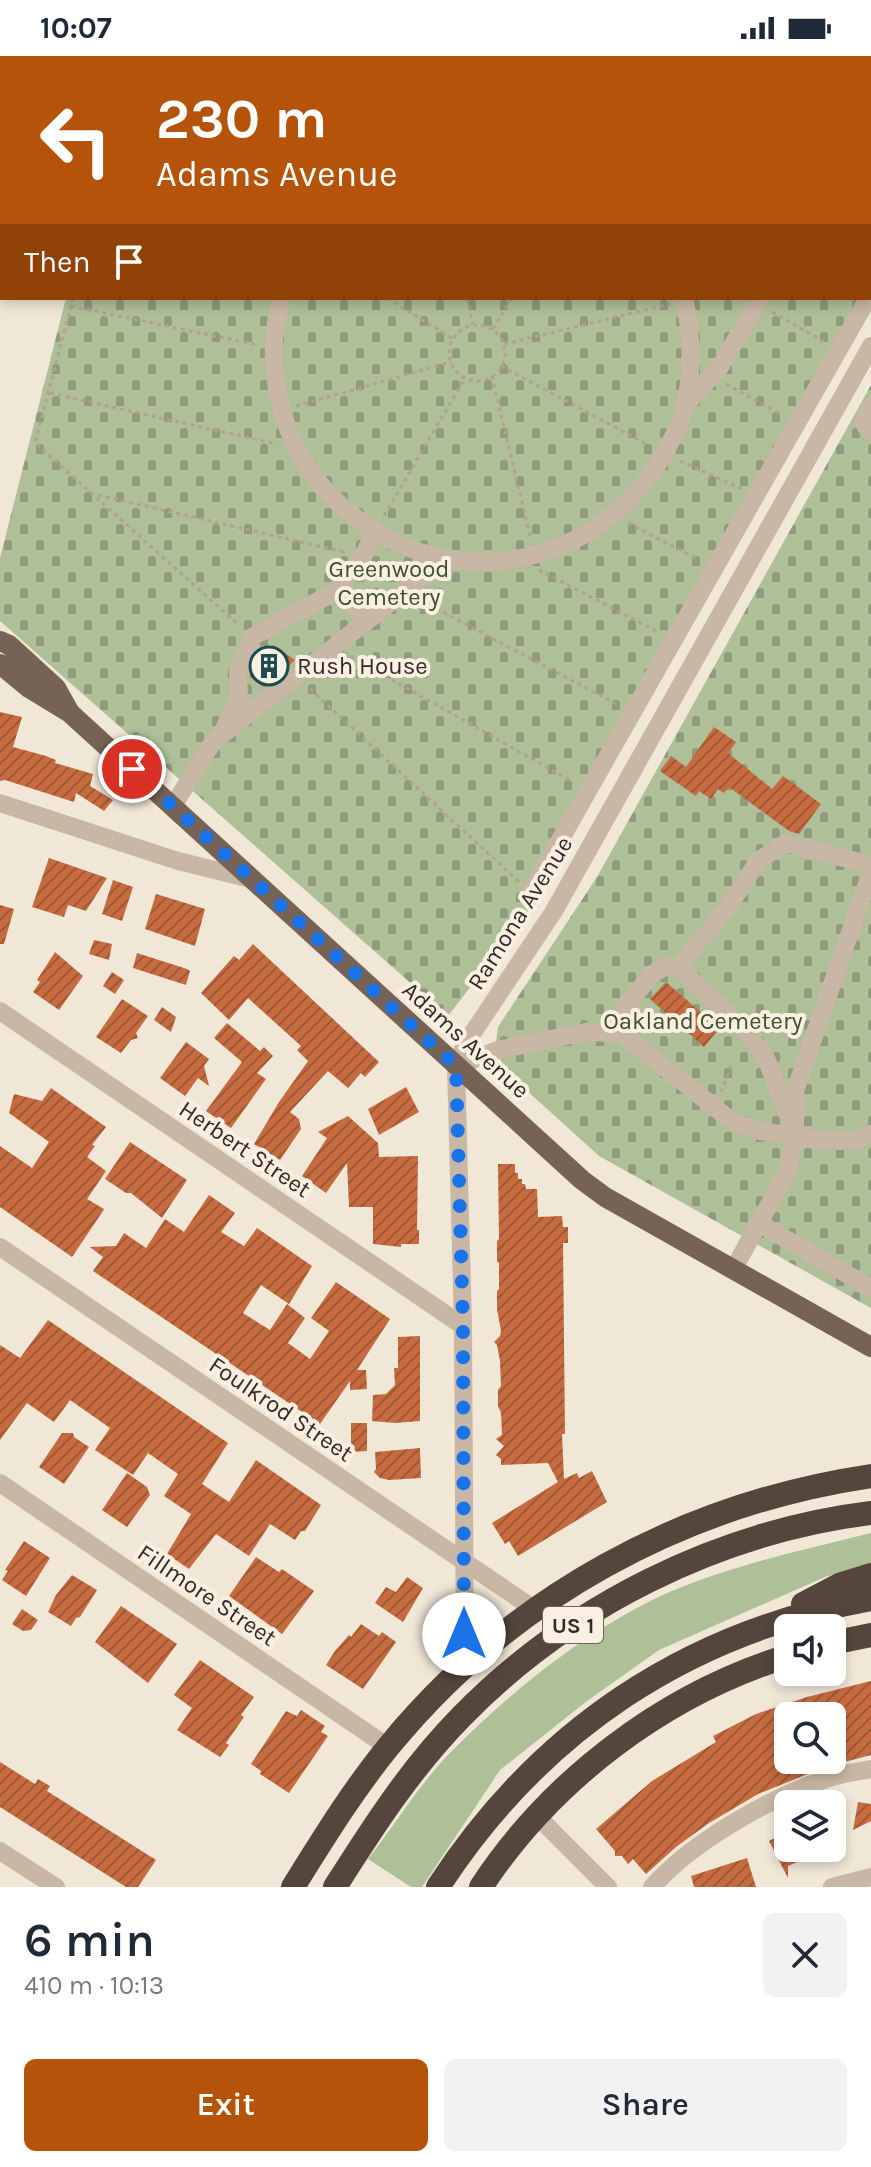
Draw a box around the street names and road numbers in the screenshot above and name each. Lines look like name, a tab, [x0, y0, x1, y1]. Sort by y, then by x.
street label: Ramona Avenue	[462, 831, 578, 995]
street label: Adams Avenue	[397, 976, 535, 1104]
street label: Herbert Street	[174, 1095, 316, 1203]
street label: Foulkrod Street	[204, 1351, 358, 1467]
street label: Fillmore Street	[132, 1538, 282, 1652]
road number: US 1	[543, 1607, 603, 1643]

